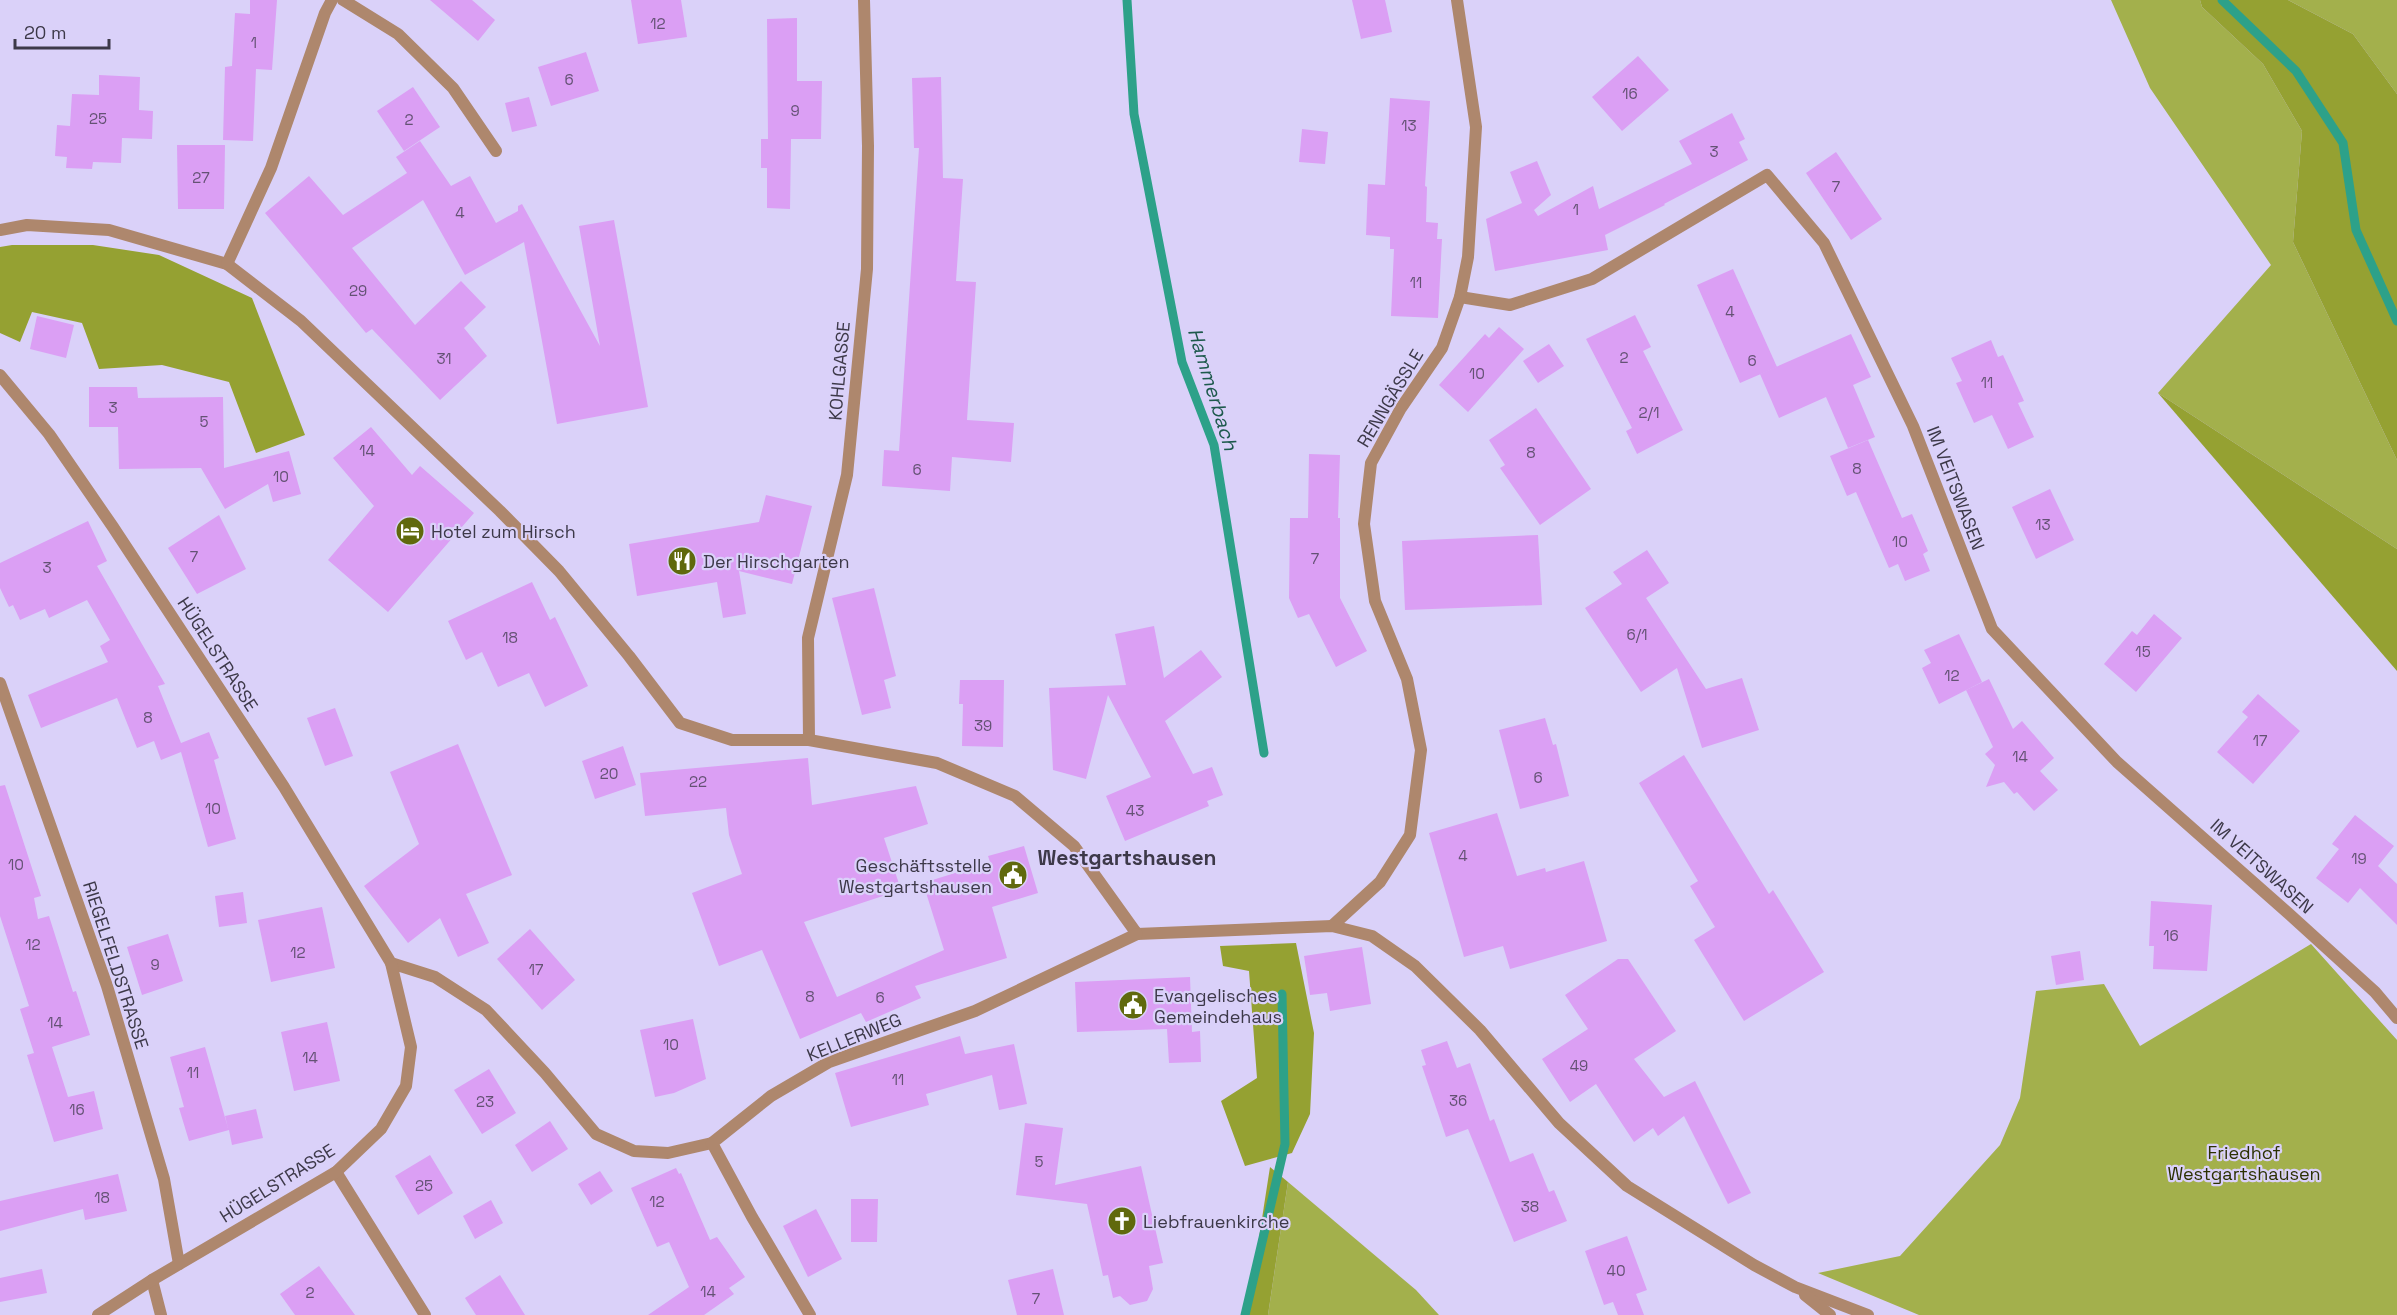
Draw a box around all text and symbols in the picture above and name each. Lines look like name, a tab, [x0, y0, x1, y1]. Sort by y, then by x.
scale bar	[15, 12, 110, 50]
house number: 12	[650, 14, 666, 33]
text: 20 m	[24, 21, 67, 44]
house number: 1	[251, 33, 257, 52]
house number: 6	[564, 70, 574, 89]
house number: 16	[1622, 84, 1638, 103]
house number: 9	[790, 101, 800, 120]
house number: 25	[89, 109, 107, 128]
house number: 2	[404, 110, 414, 129]
house number: 13	[1401, 116, 1417, 135]
house number: 3	[1709, 142, 1719, 161]
house number: 27	[192, 168, 210, 187]
house number: 7	[1832, 177, 1840, 196]
house number: 1	[1573, 200, 1579, 219]
house number: 4	[455, 203, 465, 222]
house number: 11	[1410, 273, 1422, 292]
house number: 29	[349, 281, 367, 300]
house number: 4	[1725, 302, 1735, 321]
street label: KOHLGASSE	[823, 321, 855, 421]
water label: Hammerbach	[1182, 325, 1244, 454]
street label: RENNGÄSSLE	[1352, 345, 1428, 451]
house number: 2	[1619, 348, 1629, 367]
house number: 31	[436, 349, 452, 368]
house number: 6	[1747, 351, 1757, 370]
house number: 10	[1469, 364, 1485, 383]
house number: 11	[1981, 373, 1993, 392]
house number: 3	[108, 398, 118, 417]
house number: 2/1	[1639, 403, 1659, 422]
house number: 5	[200, 412, 209, 431]
street label: IM VEITSWASEN	[1922, 423, 1990, 553]
house number: 14	[359, 441, 375, 460]
house number: 8	[1526, 443, 1536, 462]
house number: 8	[1852, 459, 1862, 478]
house number: 6	[912, 460, 922, 479]
house number: 10	[273, 467, 289, 486]
hotel icon: Hotel zum Hirsch	[394, 515, 426, 547]
house number: 13	[2035, 515, 2051, 534]
place label: Hotel zum Hirsch	[431, 520, 576, 543]
house number: 10	[1892, 532, 1908, 551]
restaurant icon: Der Hirschgarten	[666, 545, 698, 577]
house number: 7	[190, 547, 198, 566]
house number: 7	[1311, 549, 1319, 568]
place label: Der Hirschgarten	[703, 550, 849, 573]
house number: 3	[42, 558, 52, 577]
street label: HÜGELSTRASSE	[173, 593, 263, 715]
house number: 6/1	[1626, 625, 1648, 644]
house number: 18	[502, 628, 518, 647]
house number: 15	[2135, 642, 2151, 661]
house number: 12	[1944, 666, 1960, 685]
house number: 8	[143, 708, 153, 727]
house number: 39	[974, 716, 992, 735]
house number: 17	[2253, 731, 2267, 750]
house number: 14	[2012, 747, 2028, 766]
house number: 20	[600, 764, 618, 783]
house number: 6	[1533, 768, 1543, 787]
house number: 22	[689, 772, 707, 791]
house number: 10	[205, 799, 221, 818]
house number: 43	[1126, 801, 1144, 820]
street label: IM VEITSWASEN	[2206, 814, 2318, 918]
district label: Westgartshausen	[1037, 844, 1217, 871]
house number: 4	[1458, 846, 1468, 865]
house number: 19	[2351, 849, 2367, 868]
place label: Geschäftsstelle Westgartshausen	[839, 854, 992, 898]
house number: 10	[8, 855, 24, 874]
public building icon: Geschäftsstelle Westgartshausen	[997, 859, 1029, 891]
street label: RIEGELFELDSTRASSE	[78, 878, 154, 1052]
house number: 16	[2163, 926, 2179, 945]
house number: 12	[25, 935, 41, 954]
house number: 12	[290, 943, 306, 962]
house number: 9	[150, 955, 160, 974]
house number: 17	[529, 960, 543, 979]
place label: Evangelisches Gemeindehaus	[1154, 984, 1282, 1028]
house number: 8	[805, 987, 815, 1006]
house number: 6	[875, 988, 885, 1007]
public building icon: Evangelisches Gemeindehaus	[1117, 989, 1149, 1021]
street label: KELLERWEG	[803, 1008, 905, 1066]
house number: 14	[47, 1013, 63, 1032]
house number: 10	[663, 1035, 679, 1054]
house number: 14	[302, 1048, 318, 1067]
house number: 49	[1570, 1056, 1588, 1075]
house number: 11	[187, 1063, 199, 1082]
house number: 11	[892, 1070, 904, 1089]
house number: 36	[1449, 1091, 1467, 1110]
house number: 23	[476, 1092, 494, 1111]
house number: 16	[69, 1100, 85, 1119]
street label: HÜGELSTRASSE	[215, 1138, 339, 1228]
park label: Friedhof Westgartshausen	[2167, 1141, 2321, 1185]
house number: 5	[1035, 1152, 1044, 1171]
house number: 25	[415, 1176, 433, 1195]
house number: 18	[94, 1188, 110, 1207]
house number: 12	[649, 1192, 665, 1211]
house number: 38	[1521, 1197, 1539, 1216]
church icon: Liebfrauenkirche	[1106, 1205, 1138, 1237]
place label: Liebfrauenkirche	[1143, 1210, 1289, 1233]
house number: 40	[1607, 1261, 1626, 1280]
house number: 14	[700, 1282, 716, 1301]
house number: 2	[305, 1283, 315, 1302]
house number: 7	[1032, 1289, 1040, 1308]

